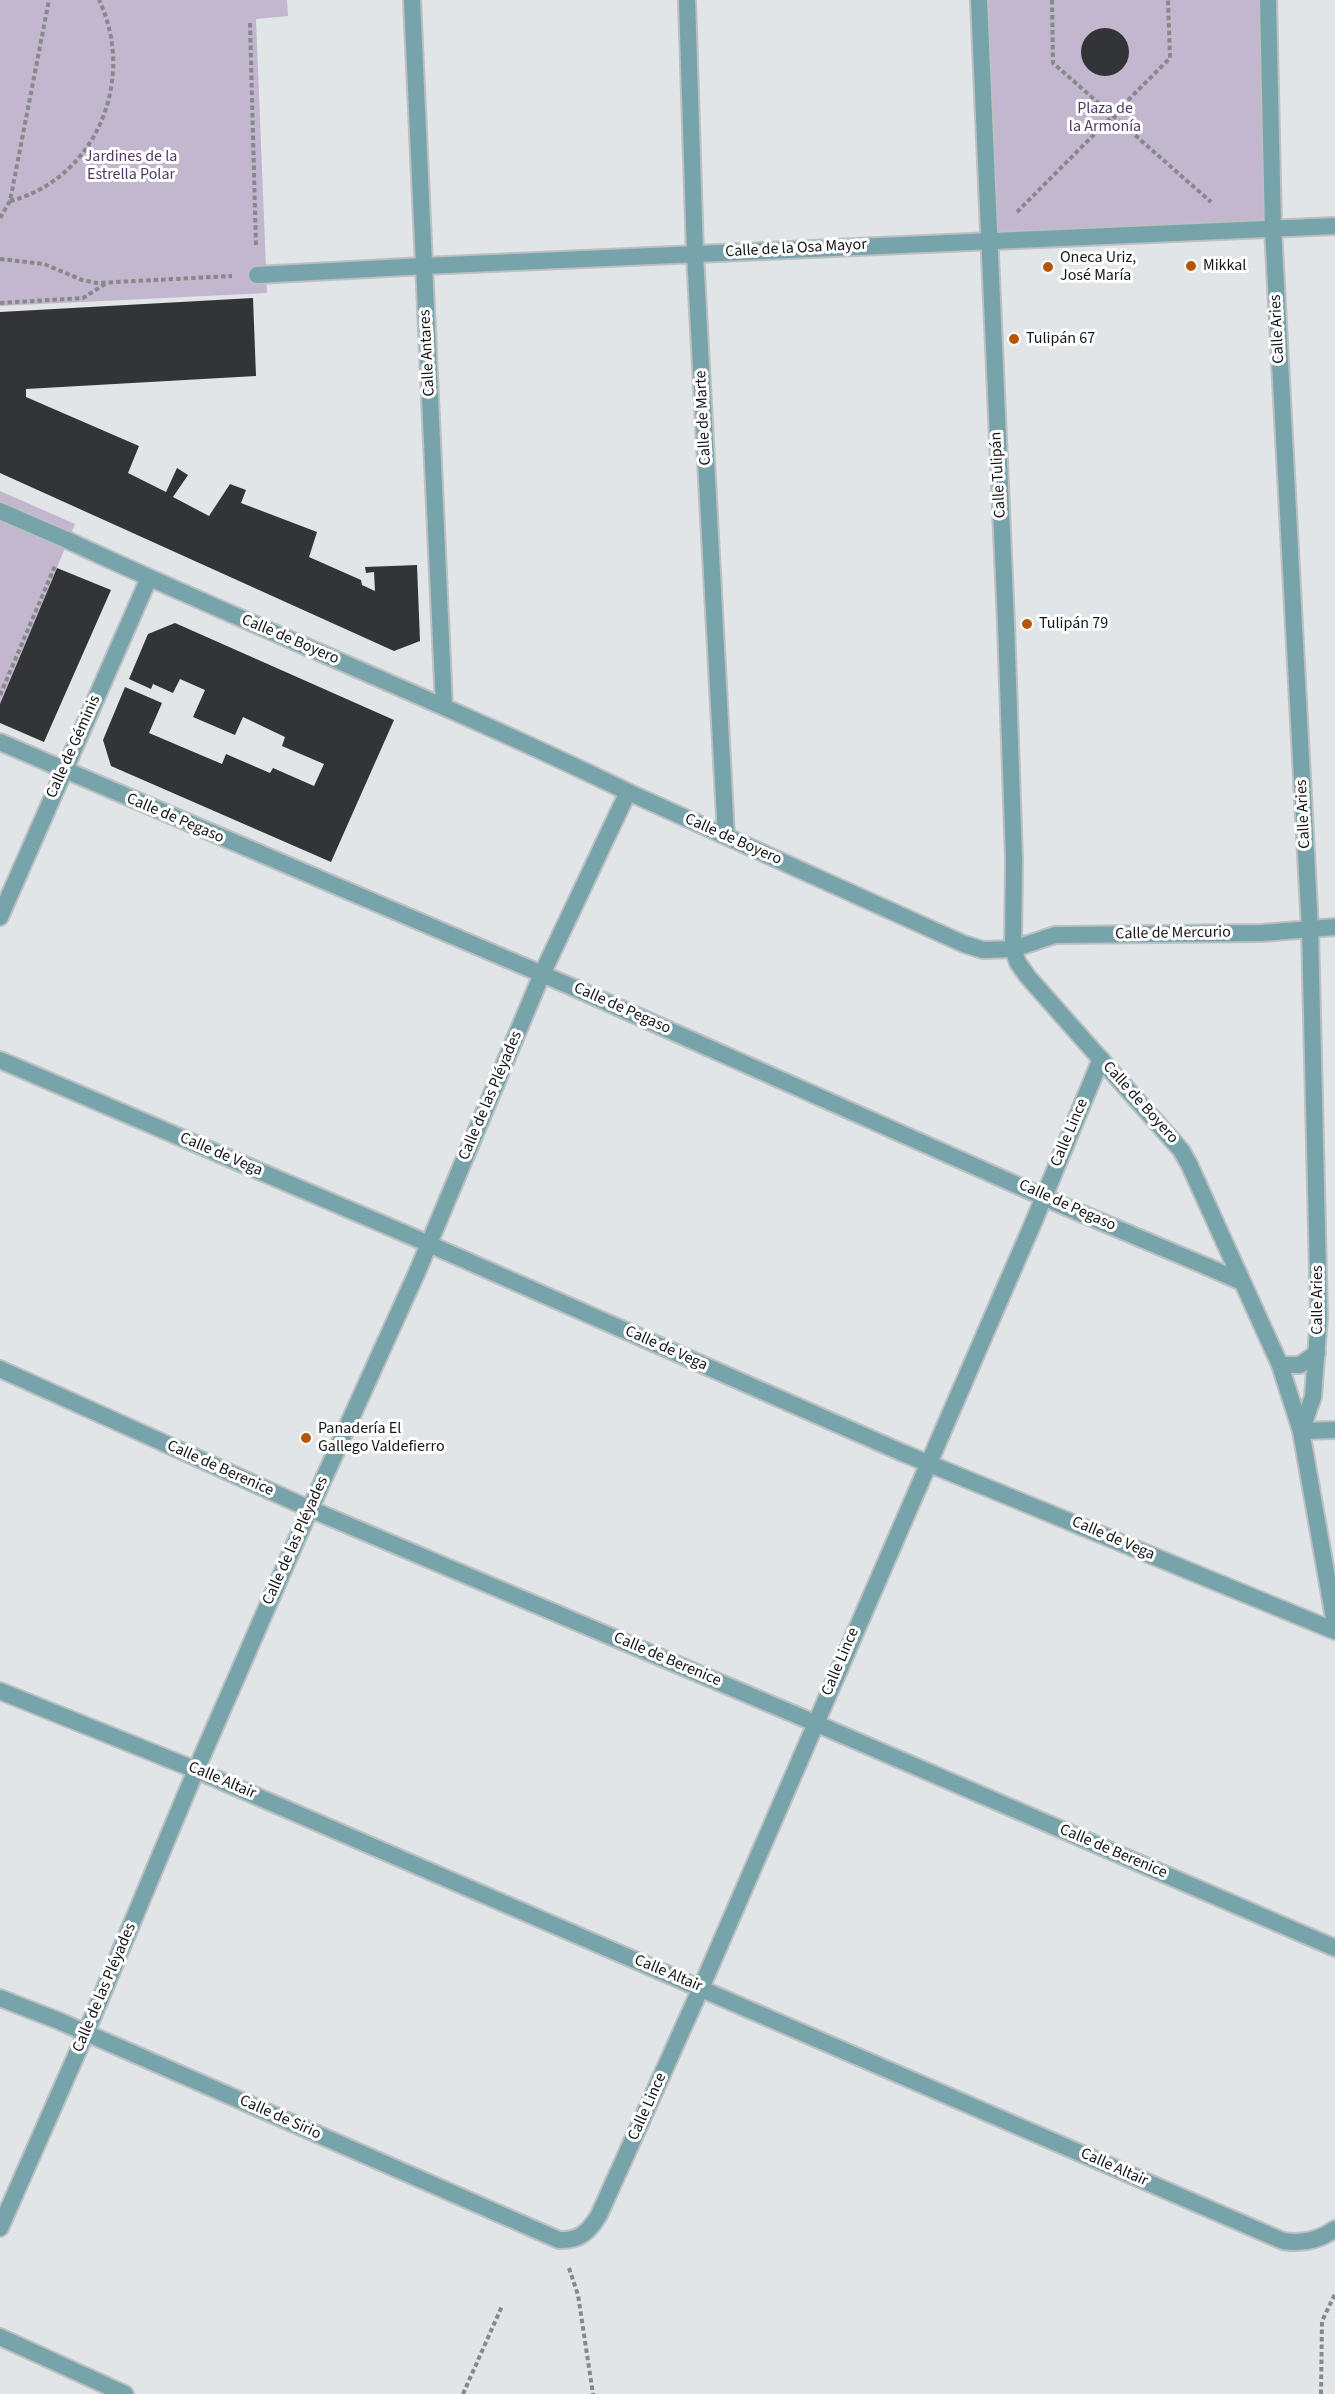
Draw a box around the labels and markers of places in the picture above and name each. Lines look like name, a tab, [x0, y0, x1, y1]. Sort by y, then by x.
place label: Oneca Uriz, José María	[1060, 248, 1136, 286]
place label: Mikkal	[1203, 256, 1246, 276]
marker: Mikkal	[1184, 259, 1198, 273]
marker: Oneca Uriz, José María	[1041, 260, 1055, 274]
place label: Tulipán 67	[1026, 329, 1095, 349]
marker: Tulipán 67	[1007, 332, 1021, 346]
place label: Tulipán 79	[1039, 614, 1108, 634]
marker: Tulipán 79	[1020, 617, 1034, 631]
place label: Panadería El Gallego Valdefierro	[318, 1419, 445, 1457]
marker: Panadería El Gallego Valdefierro	[299, 1431, 313, 1445]

